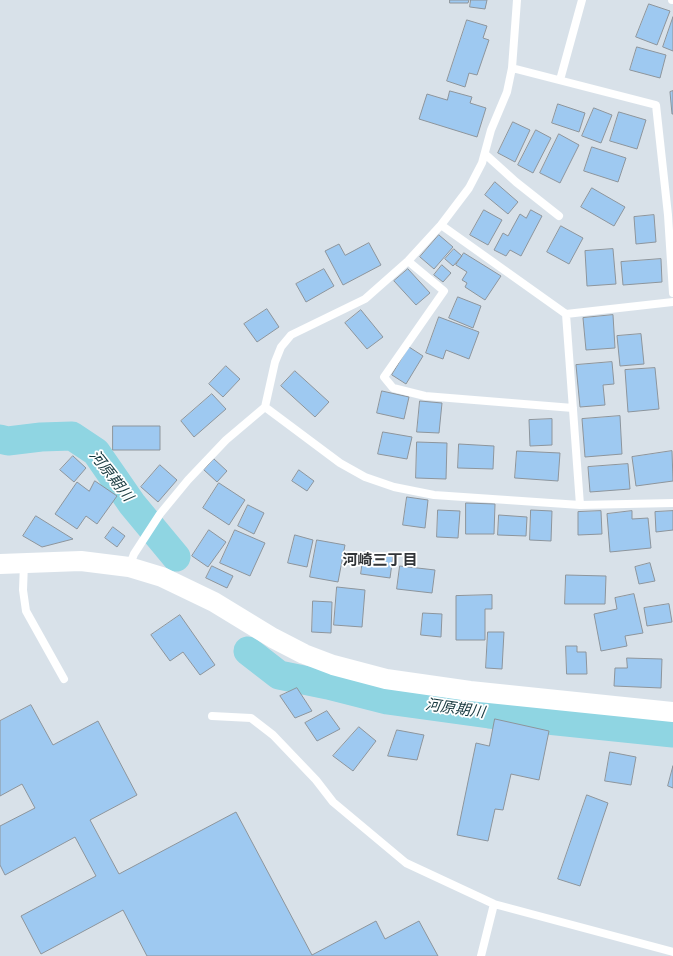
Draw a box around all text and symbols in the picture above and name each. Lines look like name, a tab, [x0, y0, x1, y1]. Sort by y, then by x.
water label: 河原期川	[85, 447, 137, 505]
district label: 河崎三丁目	[343, 552, 417, 570]
water label: 河原期川	[424, 696, 486, 722]

